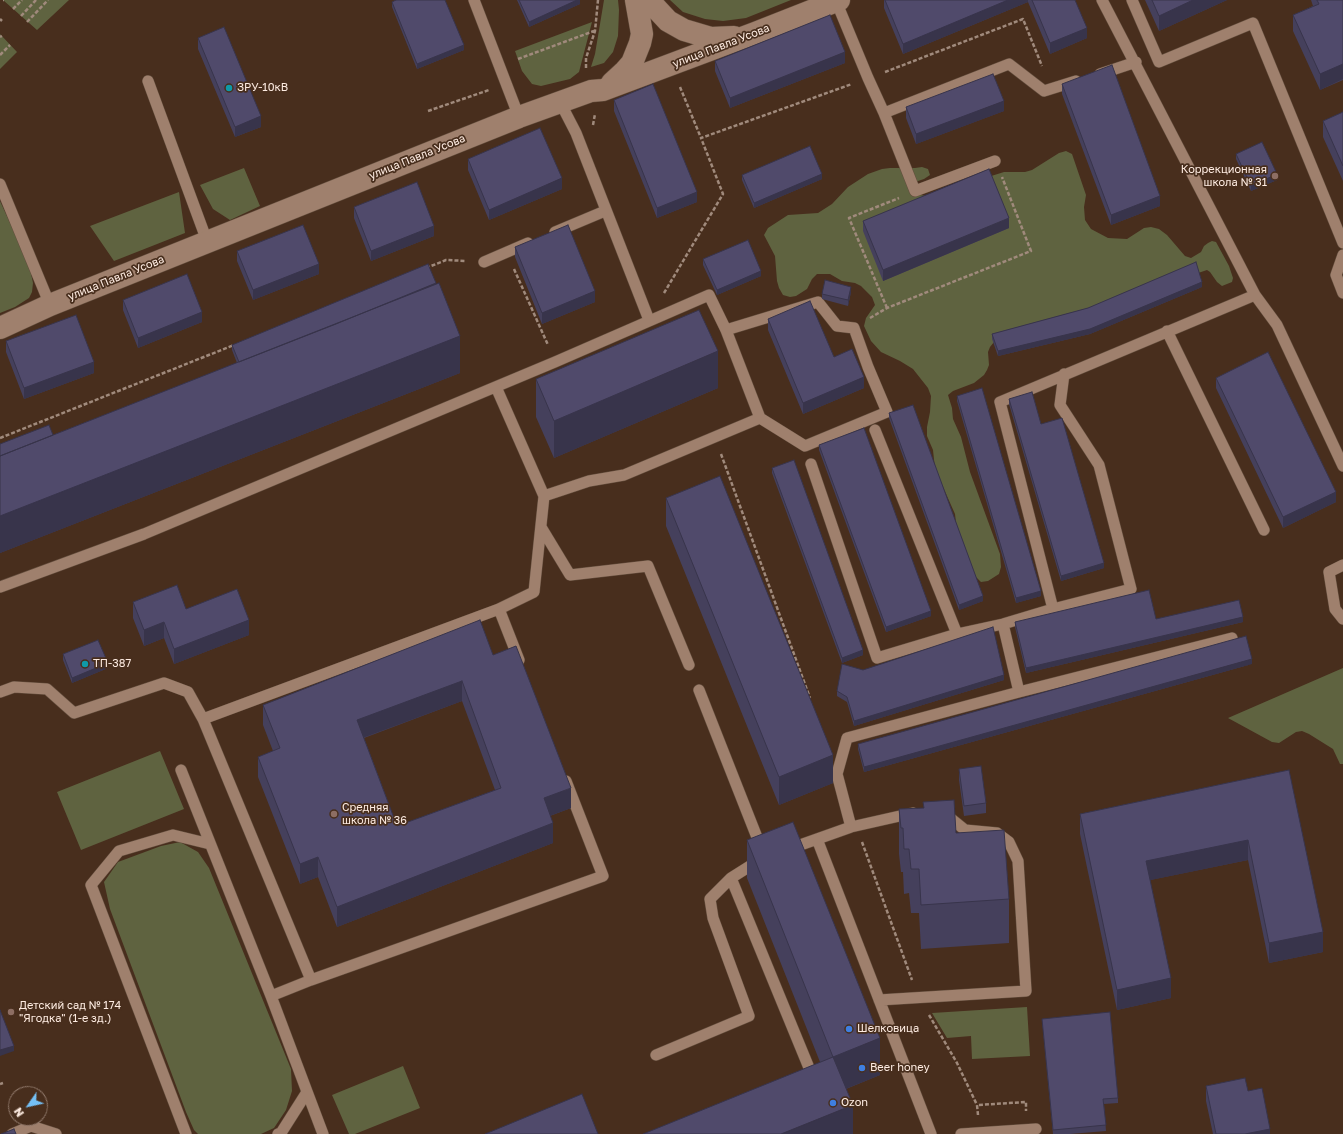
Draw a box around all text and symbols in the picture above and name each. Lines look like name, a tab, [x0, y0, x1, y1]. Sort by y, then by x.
street label: улица Павла Усова	[671, 21, 771, 71]
place label: ЗРУ-10кВ	[237, 81, 288, 95]
marker: ЗРУ-10кВ	[224, 83, 234, 93]
street label: улица Павла Усова	[367, 132, 467, 182]
place label: Коррекционная школа № 31	[1181, 163, 1267, 189]
marker: Коррекционная школа № 31	[1270, 171, 1280, 181]
street label: улица Павла Усова	[66, 253, 166, 303]
place label: ТП-387	[93, 657, 131, 671]
marker: ТП-387	[80, 659, 90, 669]
place label: Средняя школа № 36	[342, 801, 407, 827]
marker: Средняя школа № 36	[329, 809, 339, 819]
place label: Детский сад № 174 "Ягодка" (1-е зд.)	[19, 999, 121, 1025]
marker: Детский сад № 174 "Ягодка" (1-е зд.)	[6, 1007, 16, 1017]
place label: Шелковица	[857, 1022, 919, 1036]
marker: Шелковица	[844, 1024, 854, 1034]
place label: Beer honey	[870, 1061, 930, 1075]
marker: Beer honey	[857, 1063, 867, 1073]
north arrow	[8, 1086, 48, 1126]
place label: Ozon	[841, 1096, 868, 1110]
marker: Ozon	[828, 1098, 838, 1108]
text: N	[11, 1105, 26, 1120]

